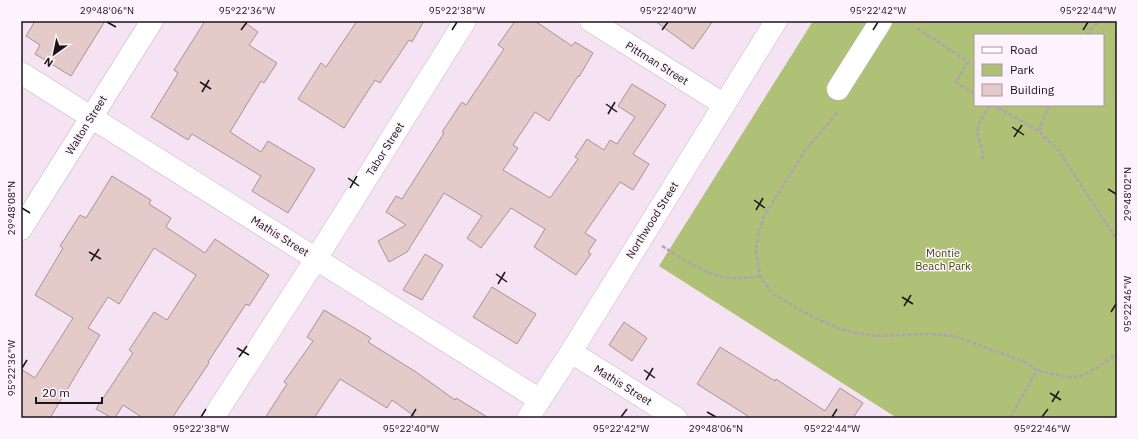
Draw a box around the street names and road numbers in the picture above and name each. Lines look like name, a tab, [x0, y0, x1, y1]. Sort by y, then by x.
street label: Pittman Street	[623, 38, 691, 88]
street label: Walton Street	[62, 93, 110, 157]
street label: Tabor Street	[363, 119, 407, 178]
street label: Northwood Street	[623, 179, 681, 261]
street label: Mathis Street	[248, 213, 312, 259]
street label: Mathis Street	[591, 362, 655, 408]

